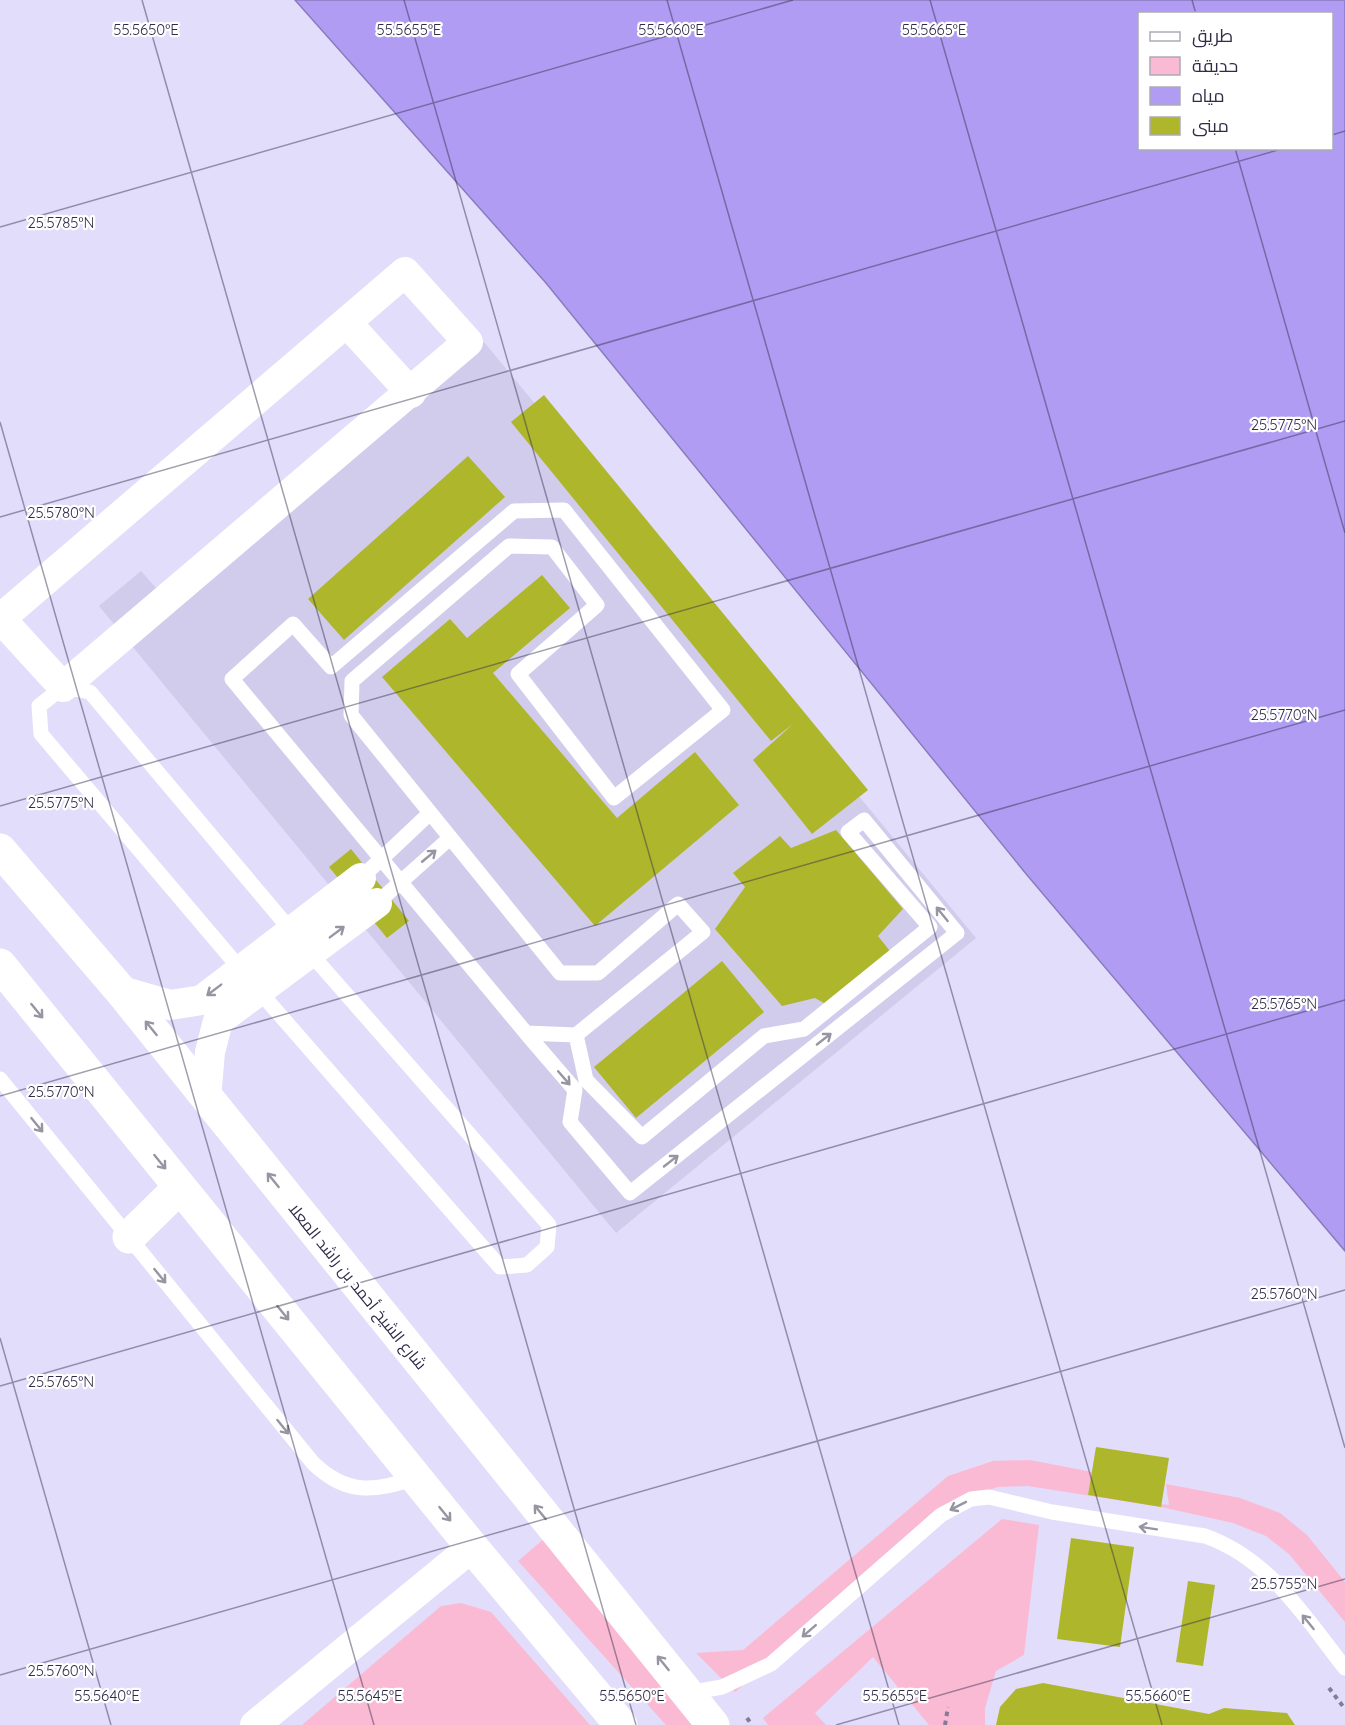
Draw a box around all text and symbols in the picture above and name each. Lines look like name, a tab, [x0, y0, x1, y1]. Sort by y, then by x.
legend	[1138, 12, 1333, 150]
text: 55.5650°E	[113, 20, 179, 39]
text: 55.5655°E	[377, 20, 441, 39]
text: 55.5660°E	[638, 20, 704, 39]
text: 55.5665°E	[902, 20, 966, 39]
text: طريق	[1192, 24, 1233, 48]
text: حديقة	[1192, 54, 1238, 77]
text: مياه	[1192, 84, 1225, 107]
text: مبنى	[1192, 114, 1229, 137]
text: 25.5785°N	[28, 213, 94, 232]
text: 25.5775°N	[1251, 415, 1317, 434]
text: 25.5780°N	[27, 503, 95, 522]
text: 25.5770°N	[1250, 705, 1318, 724]
text: 25.5775°N	[28, 793, 94, 812]
one-way arrow	[421, 849, 436, 863]
one-way arrow	[935, 906, 948, 922]
one-way arrow	[329, 926, 345, 939]
one-way arrow	[207, 984, 223, 997]
text: 25.5765°N	[1251, 994, 1317, 1013]
one-way arrow	[30, 1003, 43, 1019]
one-way arrow	[144, 1020, 157, 1036]
one-way arrow	[816, 1033, 832, 1046]
one-way arrow	[557, 1070, 571, 1085]
text: 25.5770°N	[27, 1082, 95, 1101]
one-way arrow	[30, 1116, 43, 1132]
one-way arrow	[153, 1154, 166, 1170]
one-way arrow	[663, 1154, 679, 1167]
one-way arrow	[266, 1172, 279, 1188]
street label: شارع الشيخ أحمد بن راشد المعلا	[283, 1199, 431, 1375]
one-way arrow	[153, 1268, 167, 1283]
text: 25.5760°N	[1250, 1284, 1318, 1303]
one-way arrow	[276, 1305, 289, 1321]
text: 25.5765°N	[28, 1372, 94, 1391]
one-way arrow	[277, 1419, 290, 1435]
one-way arrow	[949, 1500, 967, 1512]
one-way arrow	[534, 1504, 547, 1520]
one-way arrow	[439, 1506, 452, 1522]
one-way arrow	[1139, 1522, 1158, 1533]
text: 25.5755°N	[1251, 1574, 1317, 1593]
one-way arrow	[1302, 1614, 1315, 1630]
one-way arrow	[802, 1624, 817, 1638]
one-way arrow	[656, 1656, 669, 1672]
text: 25.5760°N	[27, 1661, 95, 1680]
text: 55.5640°E	[74, 1686, 140, 1705]
text: 55.5645°E	[338, 1686, 402, 1705]
text: 55.5650°E	[599, 1686, 665, 1705]
text: 55.5655°E	[863, 1686, 927, 1705]
text: 55.5660°E	[1125, 1686, 1191, 1705]

